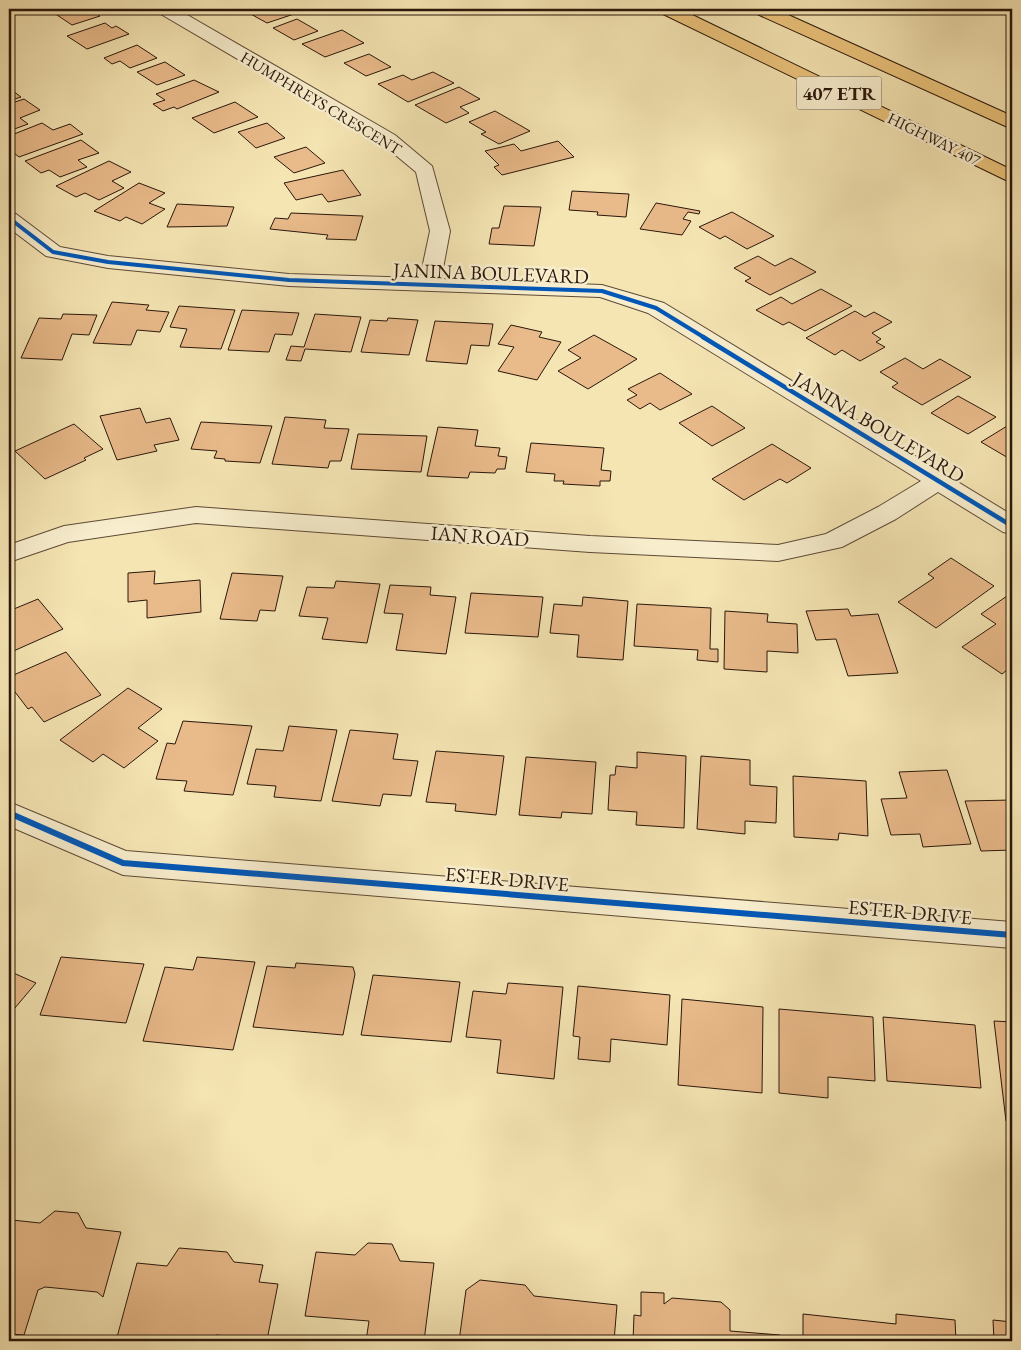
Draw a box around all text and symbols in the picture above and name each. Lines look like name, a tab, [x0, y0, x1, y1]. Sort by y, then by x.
street label: HUMPHREYS CRESCENT	[237, 47, 406, 160]
road number: 407 ETR	[796, 76, 882, 110]
street label: HIGHWAY 407	[884, 107, 984, 171]
street label: JANINA BOULEVARD	[391, 257, 589, 289]
street label: JANINA BOULEVARD	[787, 364, 970, 489]
street label: IAN ROAD	[430, 520, 530, 552]
street label: ESTER DRIVE	[444, 861, 570, 897]
street label: ESTER DRIVE	[847, 894, 973, 930]

